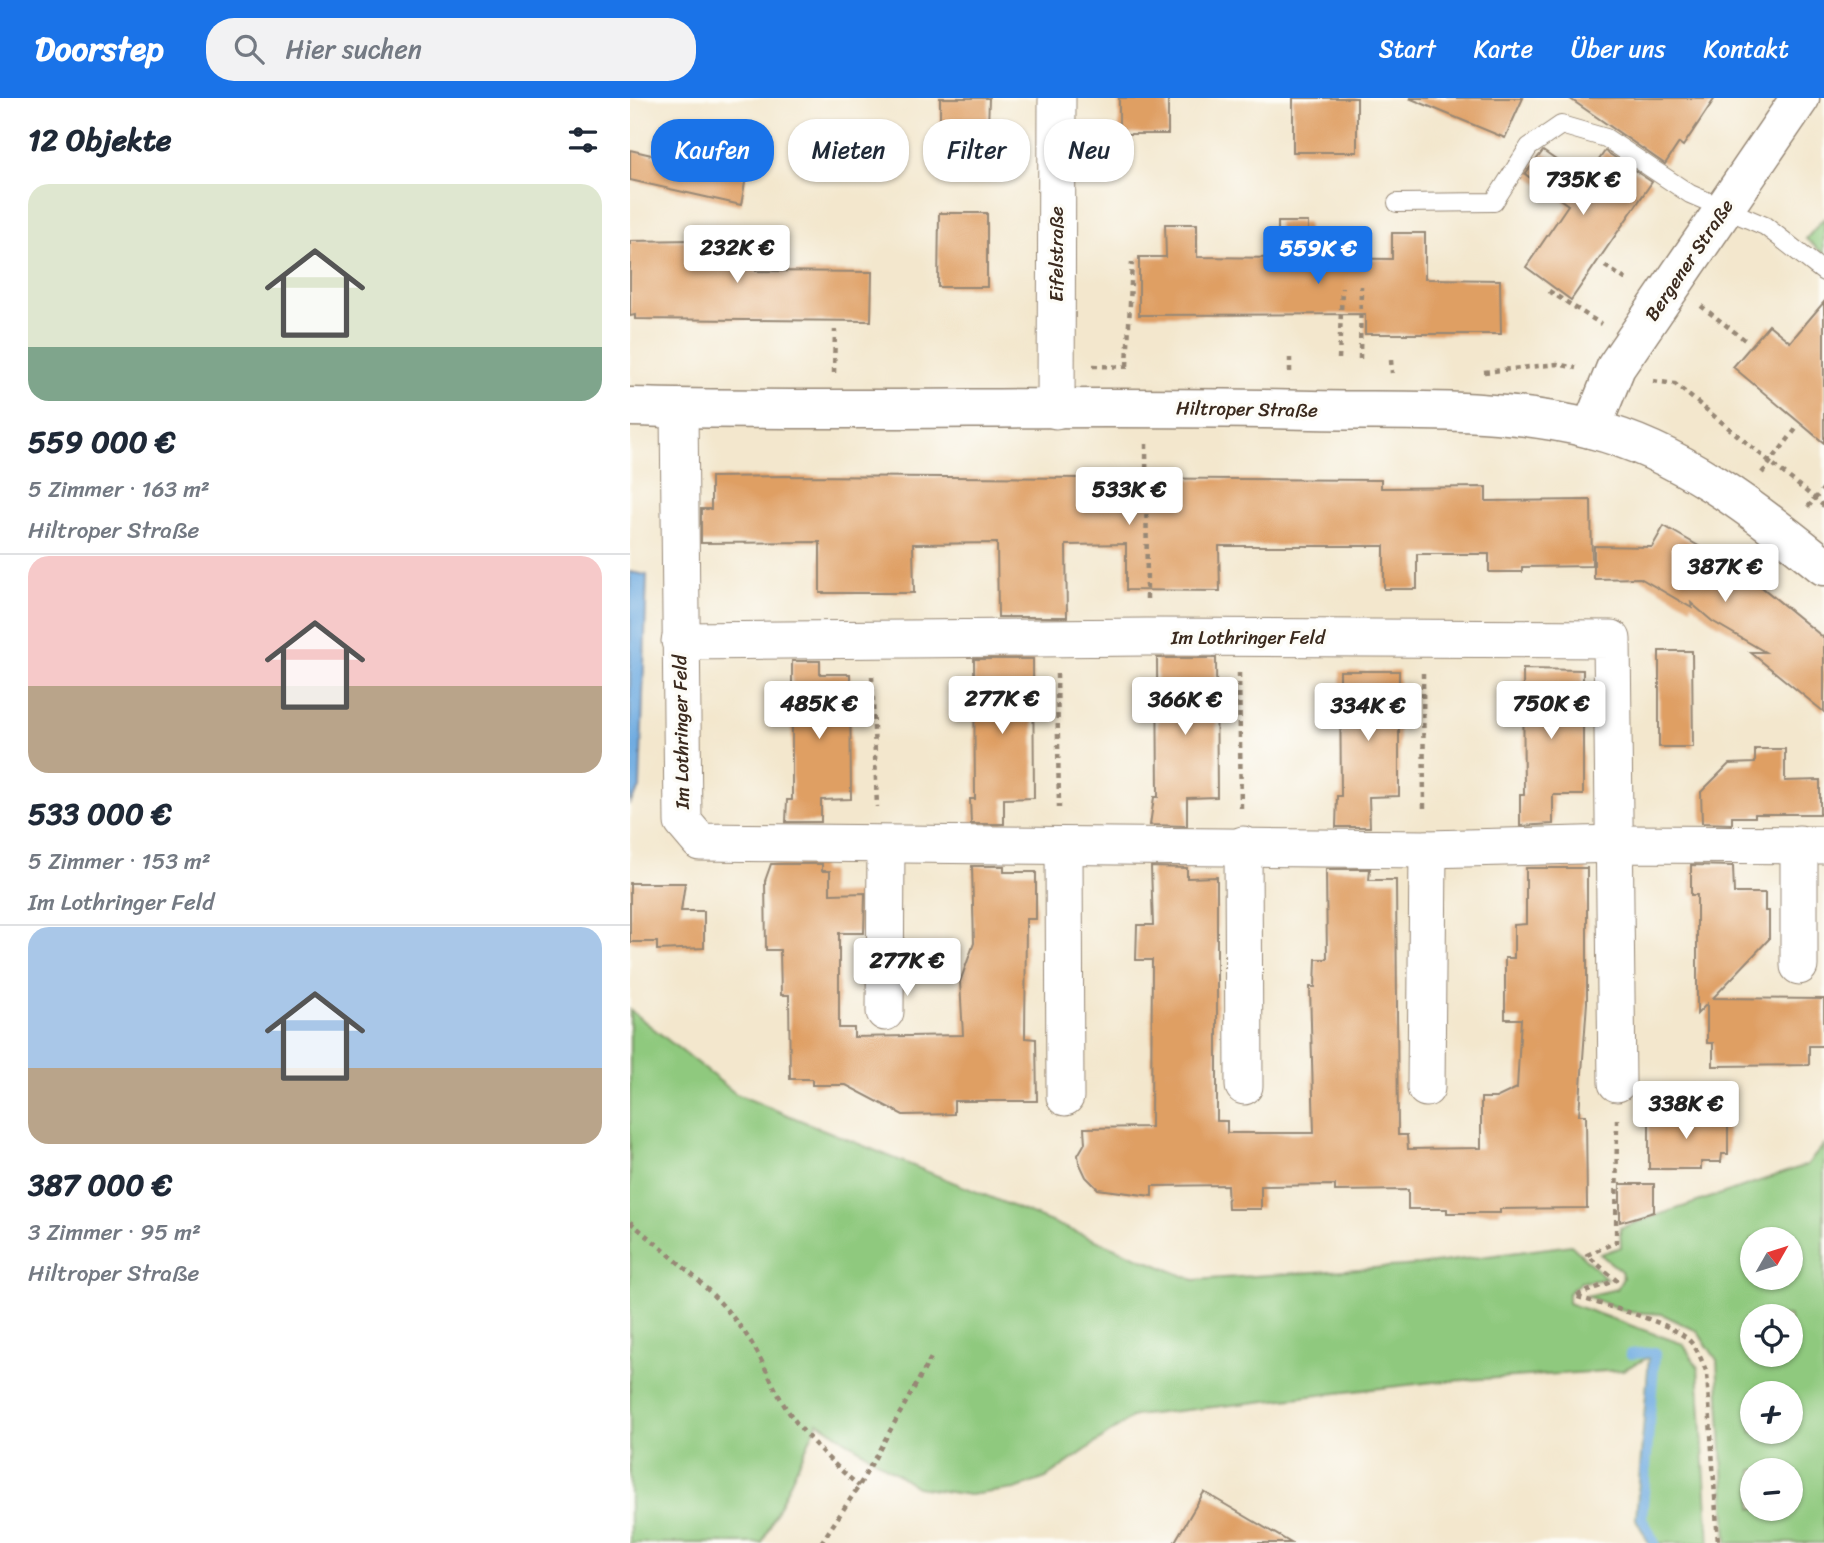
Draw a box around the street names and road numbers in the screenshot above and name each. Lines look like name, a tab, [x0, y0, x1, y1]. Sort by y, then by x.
street label: Bergener Straße	[1636, 192, 1742, 328]
street label: Eifelstraße	[1040, 206, 1073, 302]
street label: Hiltroper Straße	[1176, 391, 1318, 427]
street label: Im Lothringer Feld	[1170, 621, 1327, 654]
street label: Im Lothringer Feld	[663, 653, 699, 810]

